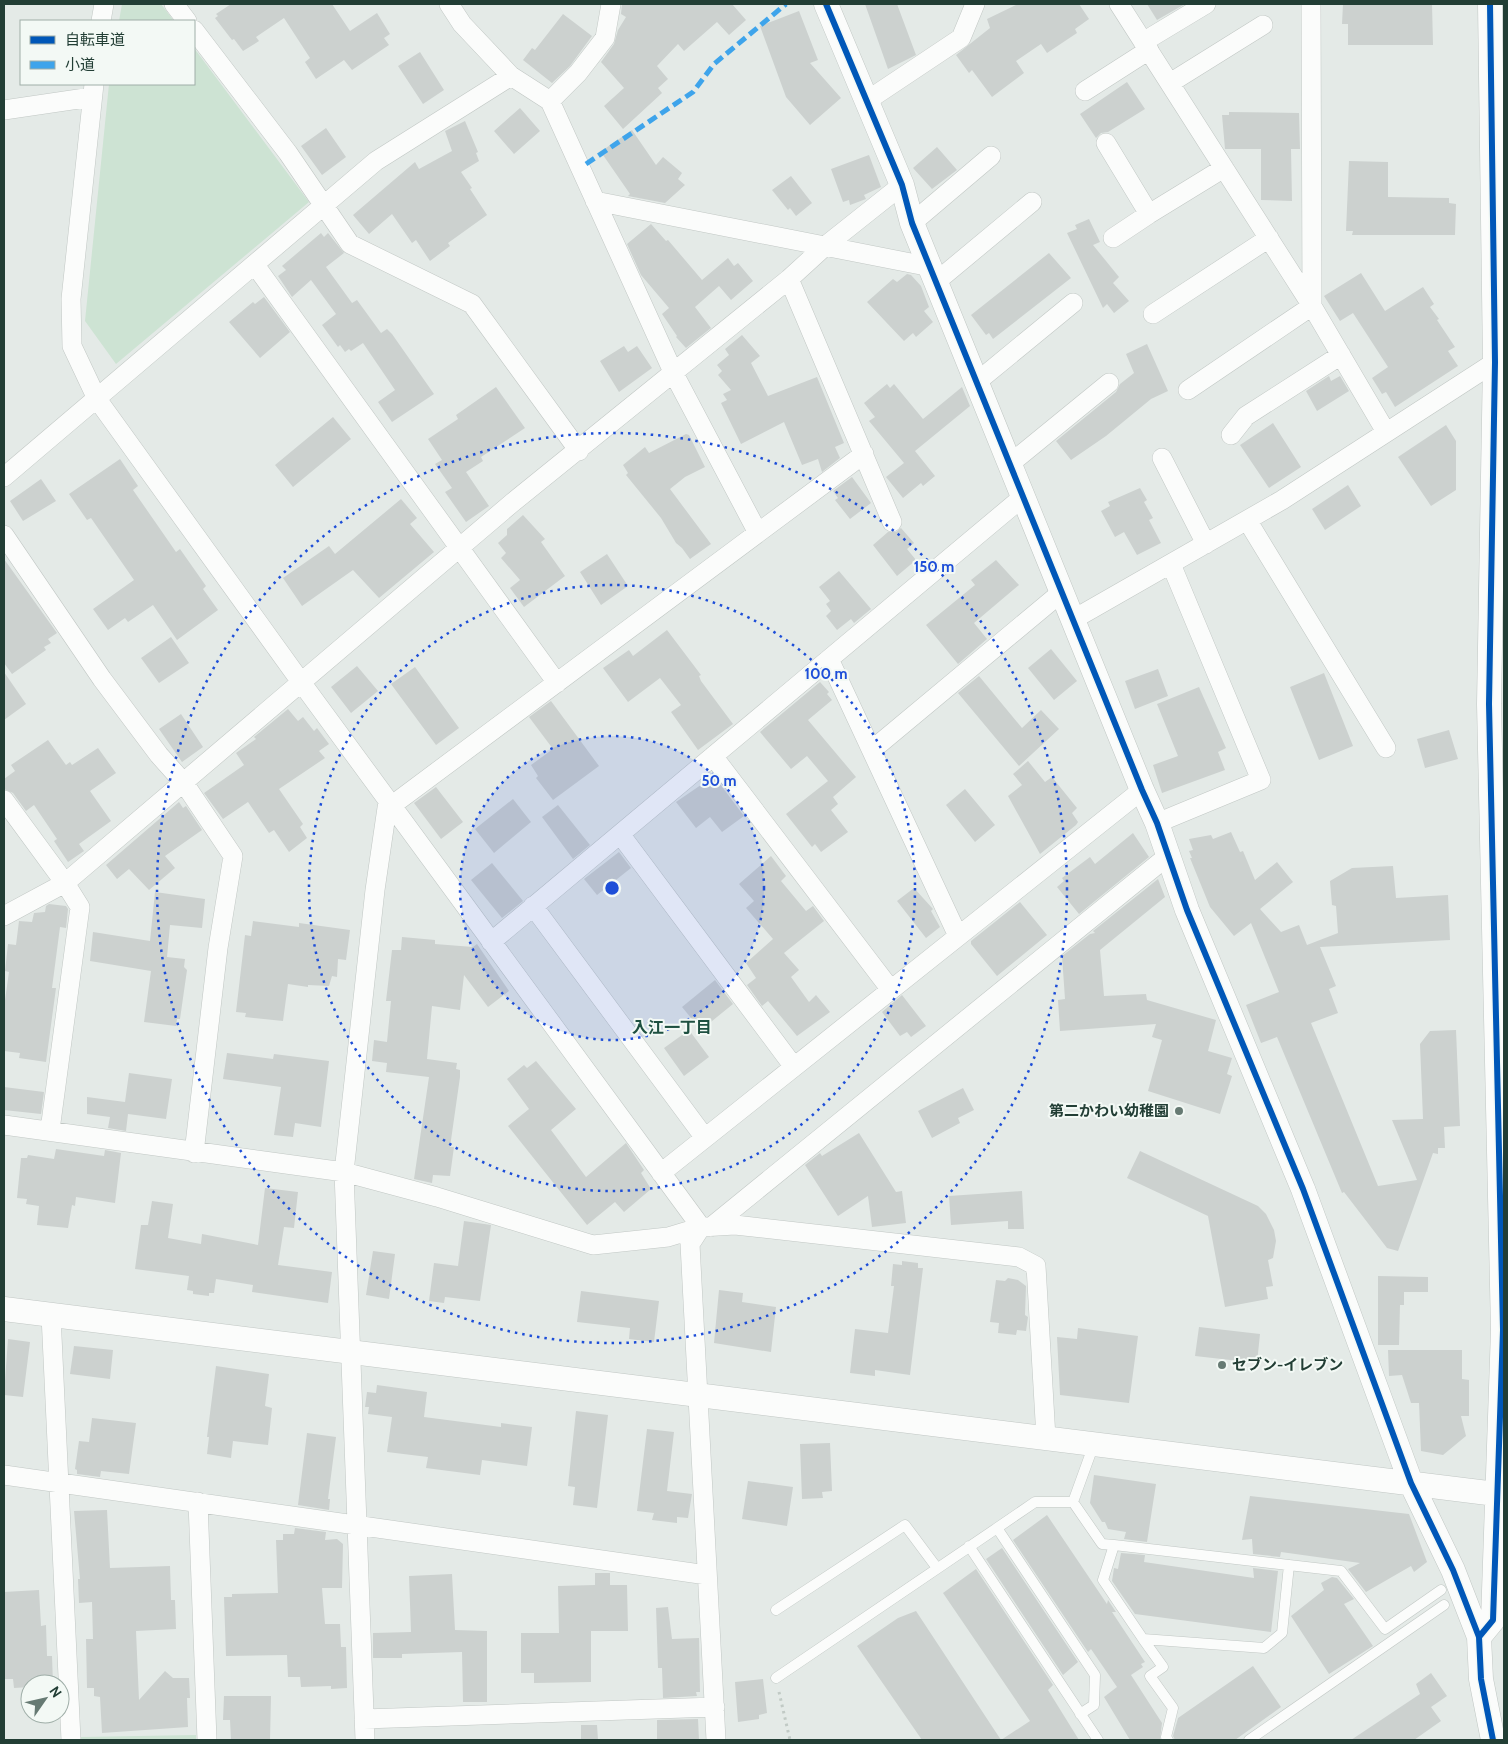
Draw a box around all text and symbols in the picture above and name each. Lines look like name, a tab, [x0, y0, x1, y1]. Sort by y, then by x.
legend	[20, 20, 195, 85]
text: 自転車道	[65, 31, 125, 49]
text: 小道	[65, 56, 95, 74]
text: 150 m	[914, 558, 954, 576]
text: 100 m	[804, 665, 848, 683]
text: 50 m	[701, 772, 737, 790]
centre of rings	[603, 879, 621, 897]
district label: 入江一丁目	[632, 1018, 712, 1037]
place label: 第二かわい幼稚園	[1049, 1102, 1169, 1120]
marker: 第二かわい幼稚園	[1173, 1105, 1185, 1117]
place label: セブン-イレブン	[1232, 1356, 1343, 1374]
marker: セブン-イレブン	[1216, 1359, 1228, 1371]
north arrow	[20, 1674, 70, 1724]
text: N	[46, 1683, 66, 1701]

